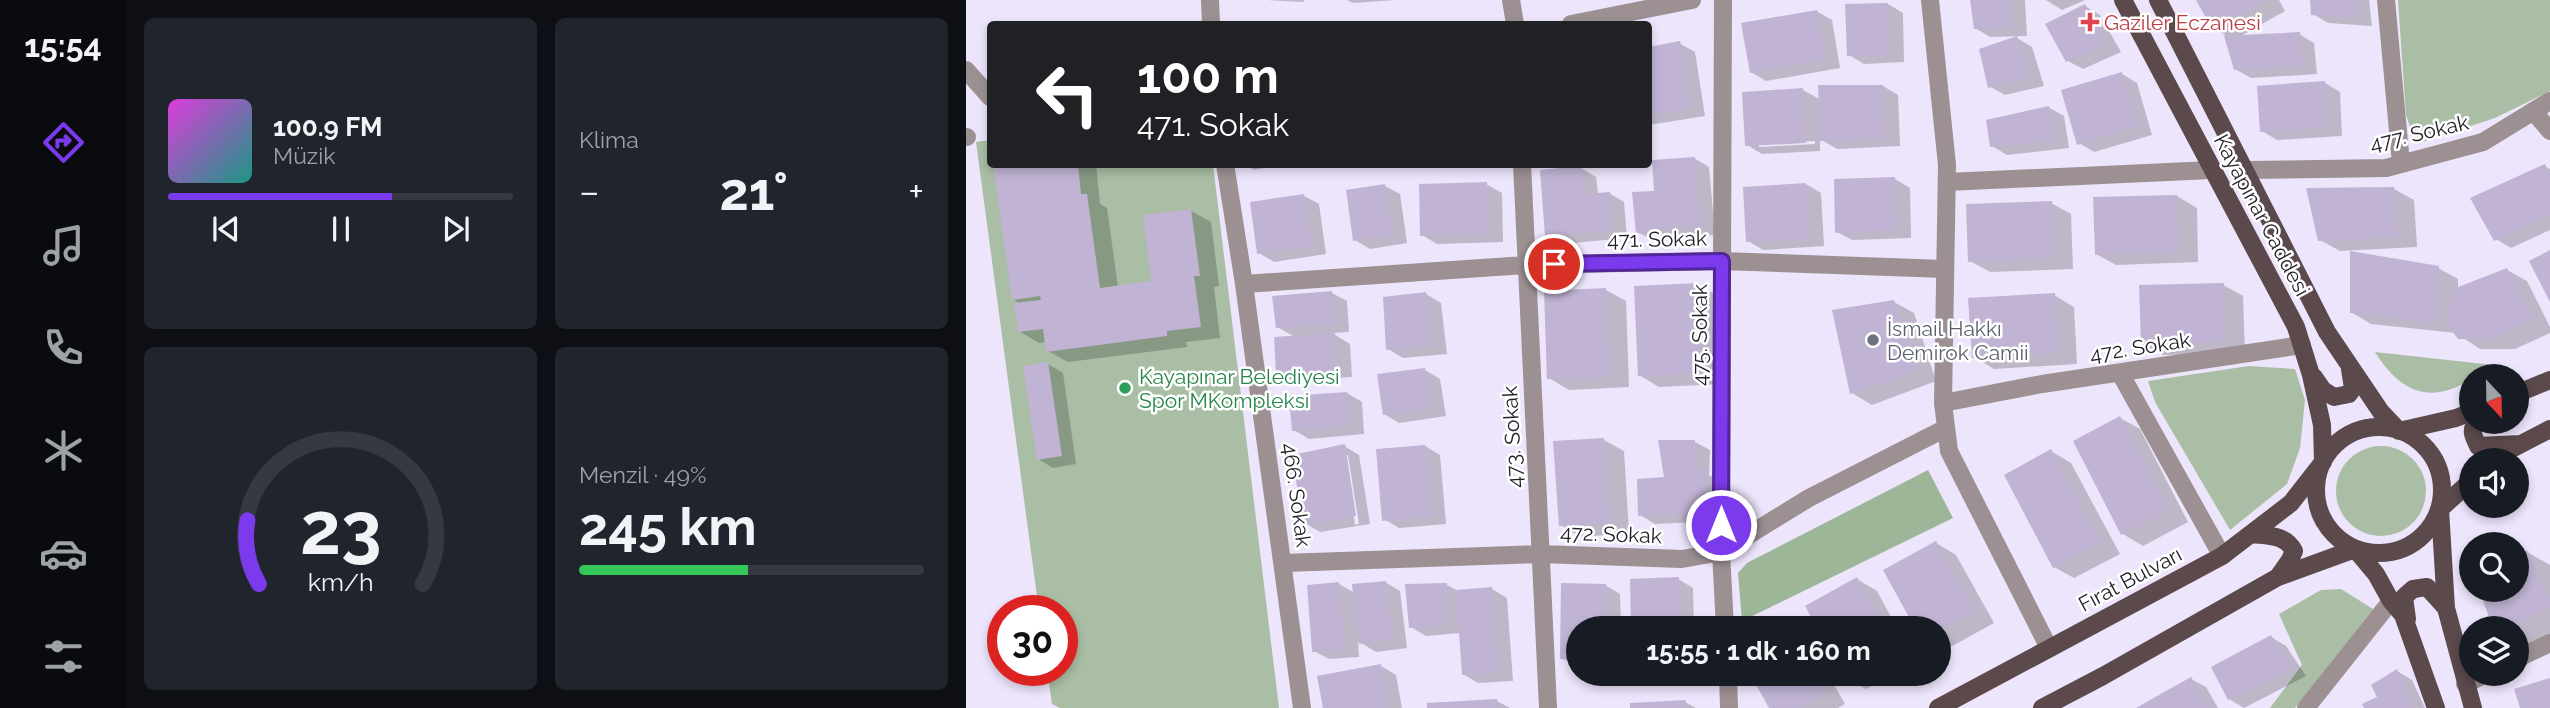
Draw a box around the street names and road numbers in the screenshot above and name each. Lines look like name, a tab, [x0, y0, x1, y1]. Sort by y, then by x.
street label: 477. Sokak	[2367, 109, 2471, 157]
street label: Kayapınar Caddesi	[2209, 130, 2315, 300]
street label: 471. Sokak	[1607, 226, 1707, 252]
street label: 475. Sokak	[1687, 284, 1712, 386]
street label: 472. Sokak	[2088, 327, 2192, 367]
street label: 473. Sokak	[1497, 385, 1527, 489]
street label: 466. Sokak	[1277, 441, 1317, 549]
street label: 472. Sokak	[1560, 520, 1662, 548]
street label: Fırat Bulvarı	[2074, 541, 2186, 617]

